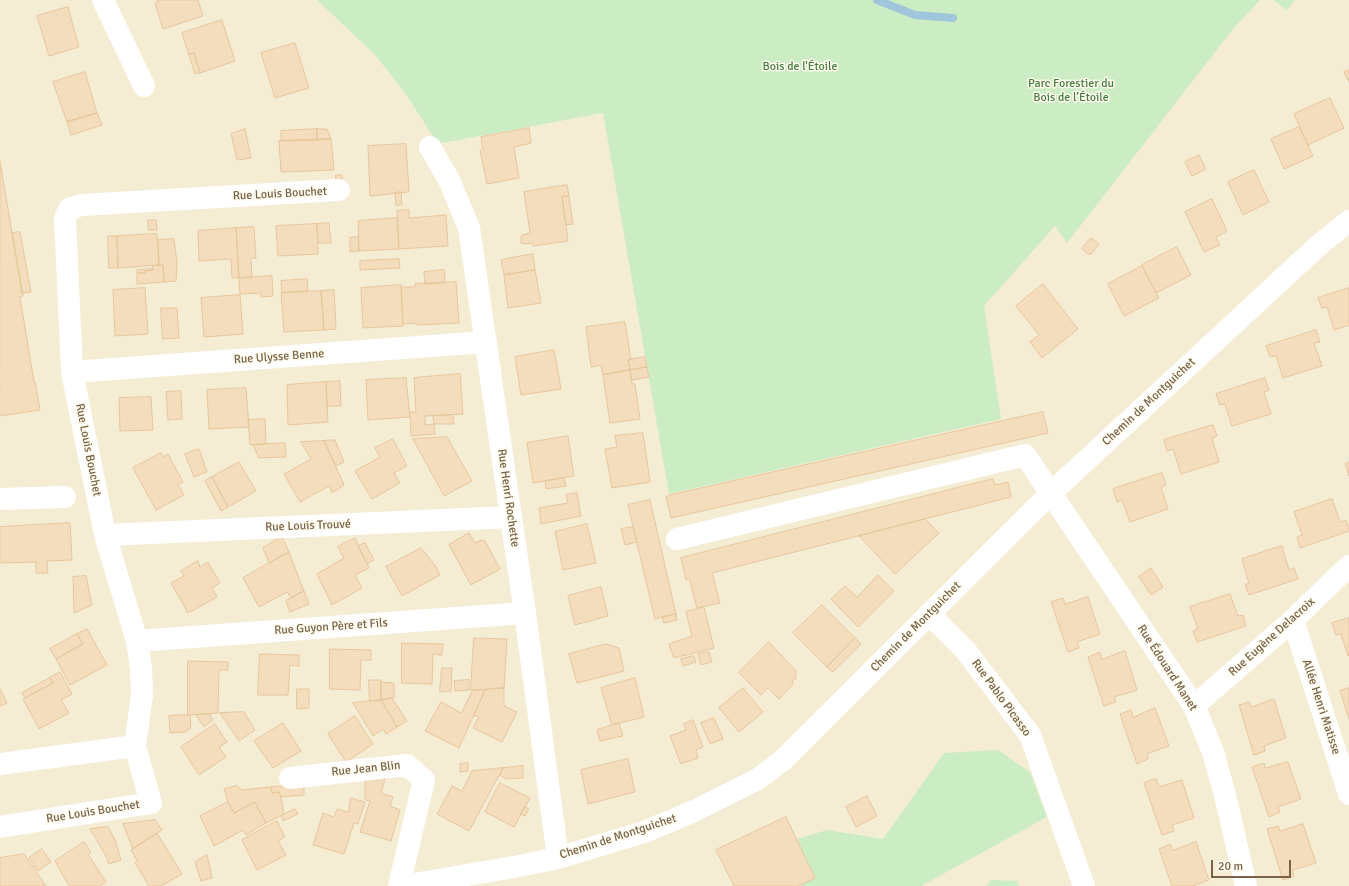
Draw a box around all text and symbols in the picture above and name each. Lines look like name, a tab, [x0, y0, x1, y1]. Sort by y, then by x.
park label: Bois de l'Étoile	[763, 60, 837, 74]
park label: Parc Forestier du Bois de l’Étoile	[1028, 77, 1114, 105]
street label: Rue Louis Bouchet	[232, 184, 328, 204]
street label: Rue Ulysse Benne	[233, 347, 325, 367]
street label: Chemin de Montguichet	[1100, 355, 1198, 449]
street label: Rue Louis Bouchet	[72, 402, 104, 498]
street label: Rue Henri Rochette	[494, 448, 522, 548]
street label: Rue Louis Trouvé	[265, 517, 351, 535]
street label: Chemin de Montguichet	[868, 579, 964, 675]
street label: Rue Eugène Delacroix	[1226, 595, 1318, 679]
street label: Rue Guyon Père et Fils	[274, 616, 388, 638]
street label: Rue Édouard Manet	[1134, 622, 1200, 714]
street label: Rue Pablo Picasso	[968, 657, 1034, 739]
street label: Allée Henri Matisse	[1299, 657, 1343, 757]
street label: Rue Jean Blin	[331, 758, 401, 780]
street label: Rue Louis Bouchet	[45, 798, 141, 826]
street label: Chemin de Montguichet	[558, 811, 678, 863]
scale bar	[1213, 852, 1293, 878]
text: 20 m	[1218, 859, 1243, 874]

